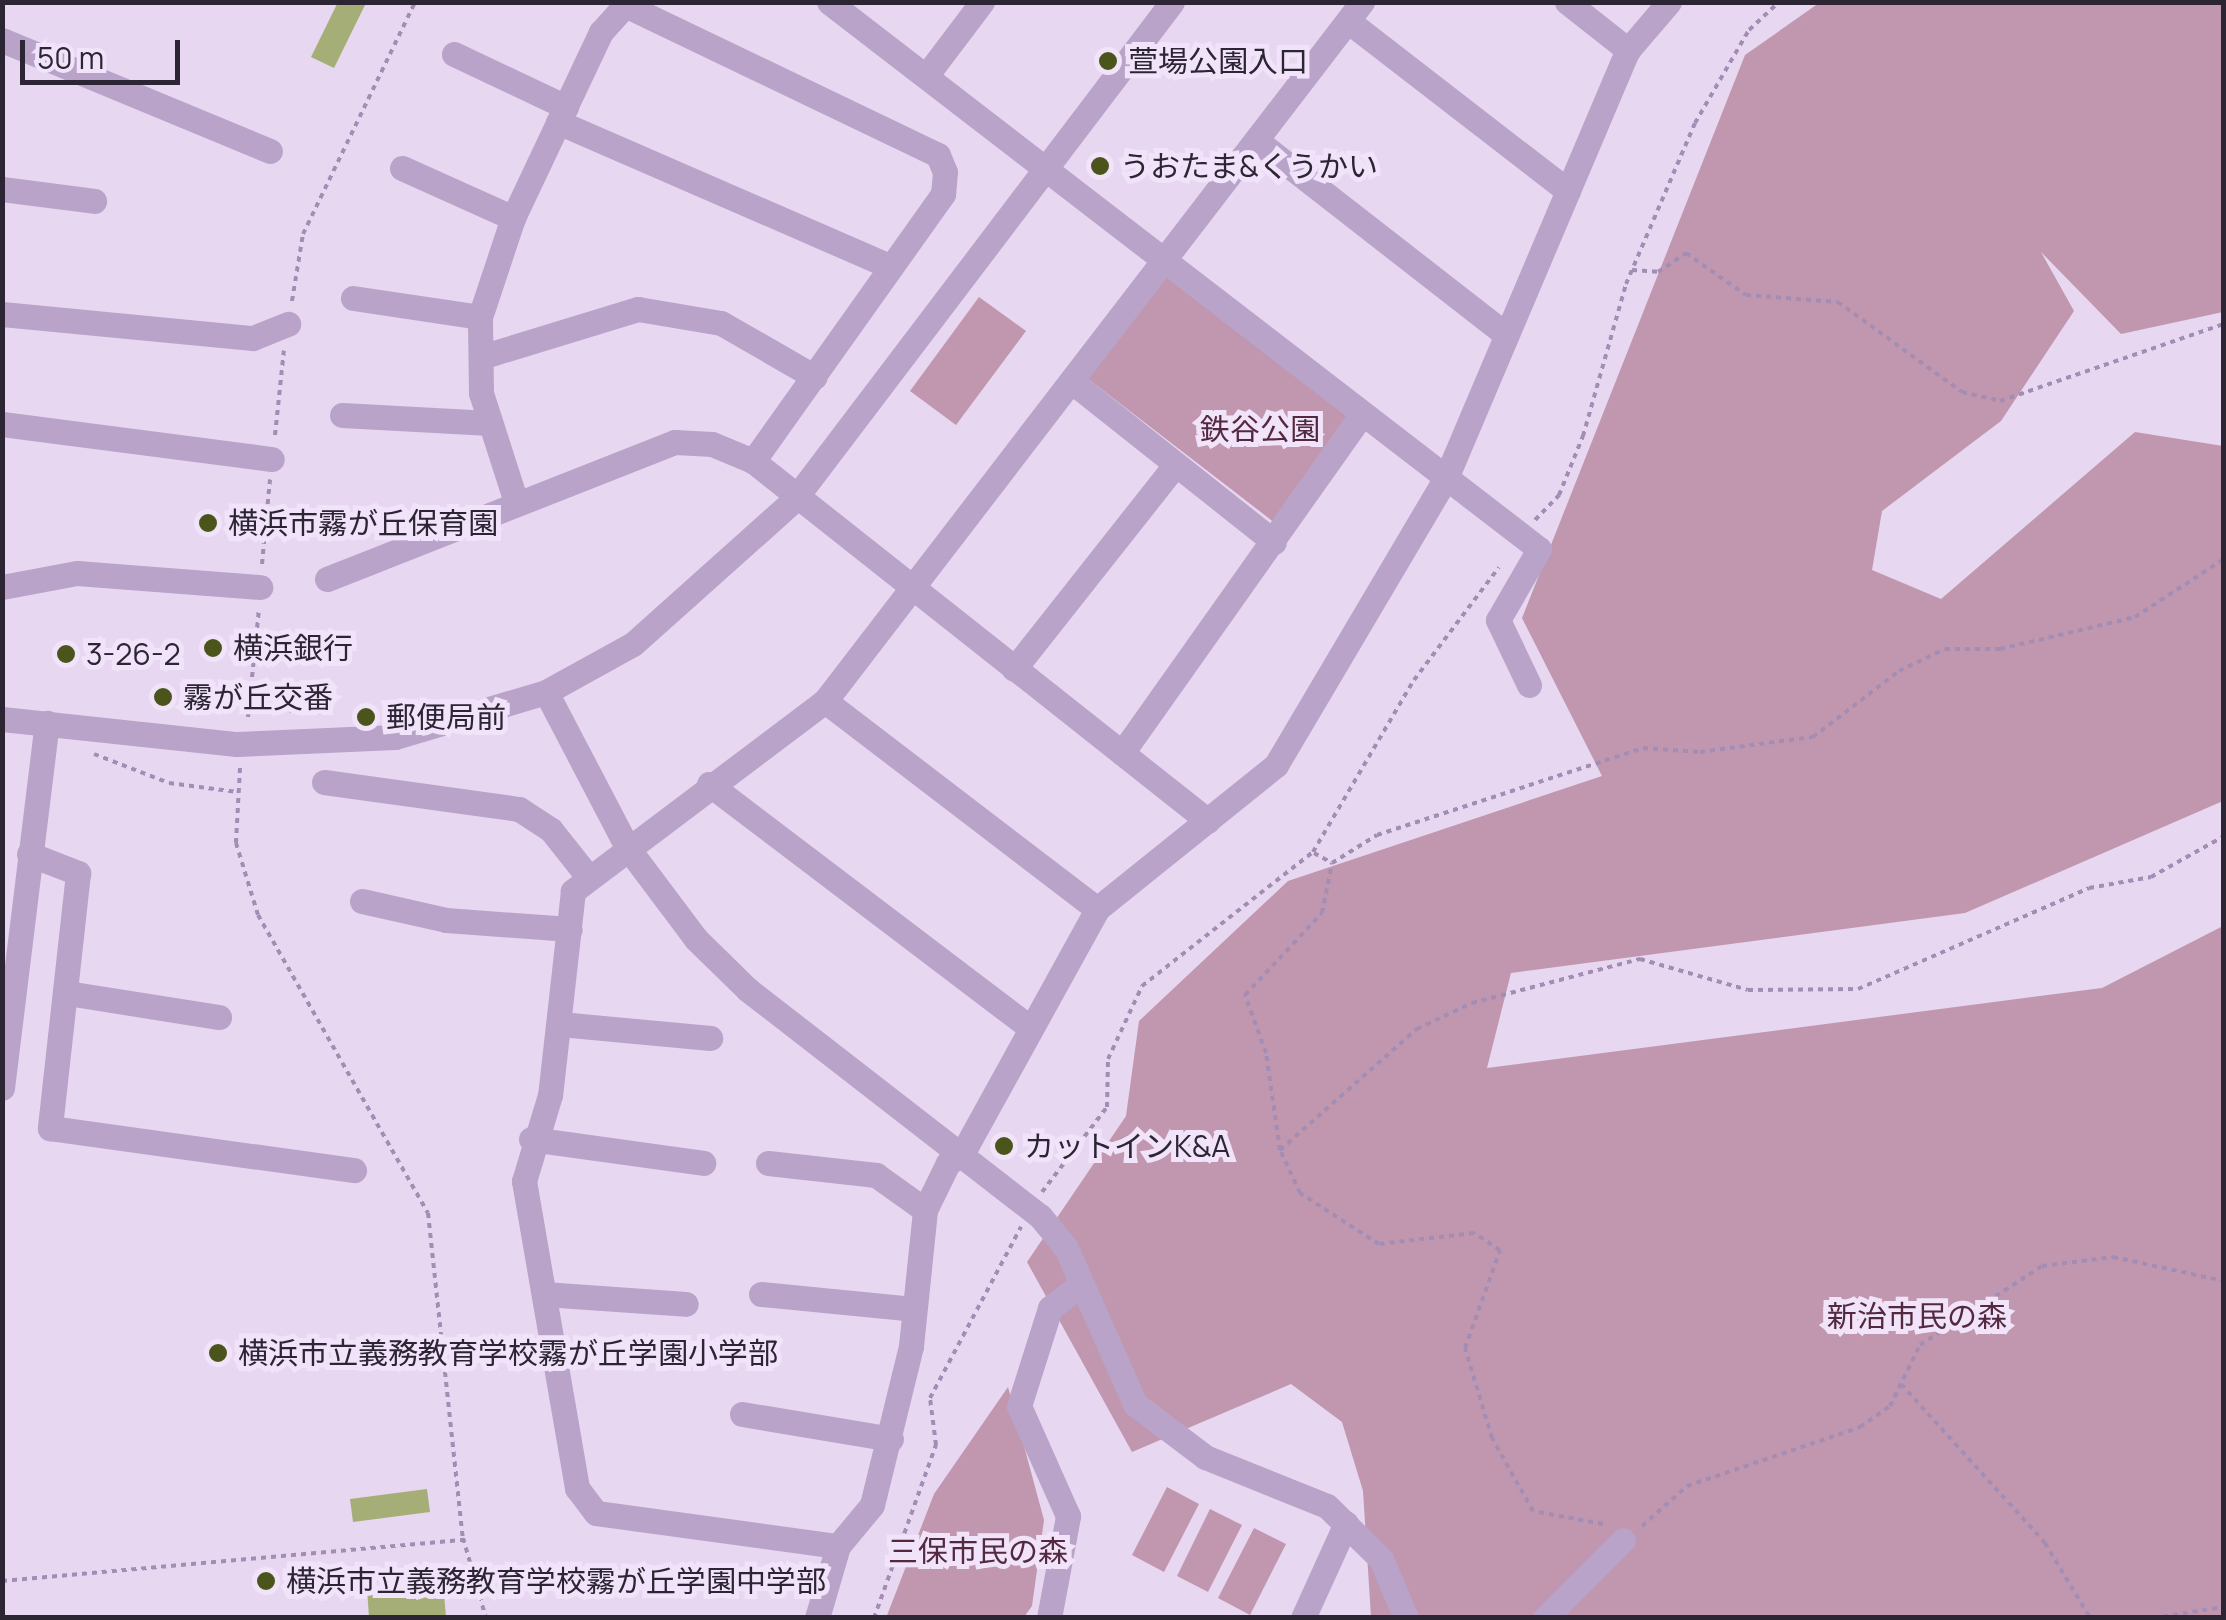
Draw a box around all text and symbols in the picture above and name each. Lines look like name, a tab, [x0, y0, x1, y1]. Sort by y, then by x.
scale bar	[25, 20, 185, 82]
text: 50 m	[37, 37, 104, 78]
place label: 萱場公園入口	[1128, 43, 1308, 79]
marker: 萱場公園入口	[1097, 50, 1119, 72]
place label: うおたま&くうかい	[1120, 148, 1380, 184]
marker: うおたま&くうかい	[1089, 155, 1111, 177]
park label: 鉄谷公園	[1200, 411, 1320, 447]
place label: 横浜市霧が丘保育園	[228, 505, 498, 541]
marker: 横浜市霧が丘保育園	[197, 512, 219, 534]
place label: 横浜銀行	[233, 630, 353, 666]
place label: 3-26-2	[86, 636, 181, 672]
marker: 横浜銀行	[202, 637, 224, 659]
marker: 3-26-2	[55, 643, 77, 665]
place label: 霧が丘交番	[183, 679, 333, 715]
marker: 霧が丘交番	[152, 686, 174, 708]
place label: 郵便局前	[386, 699, 506, 735]
marker: 郵便局前	[355, 706, 377, 728]
place label: カットインK&A	[1024, 1128, 1230, 1164]
marker: カットインK&A	[993, 1135, 1015, 1157]
park label: 新治市民の森	[1827, 1298, 2007, 1334]
place label: 横浜市立義務教育学校霧が丘学園小学部	[238, 1335, 778, 1371]
marker: 横浜市立義務教育学校霧が丘学園小学部	[207, 1342, 229, 1364]
park label: 三保市民の森	[888, 1533, 1068, 1569]
place label: 横浜市立義務教育学校霧が丘学園中学部	[286, 1563, 826, 1599]
marker: 横浜市立義務教育学校霧が丘学園中学部	[255, 1570, 277, 1592]

